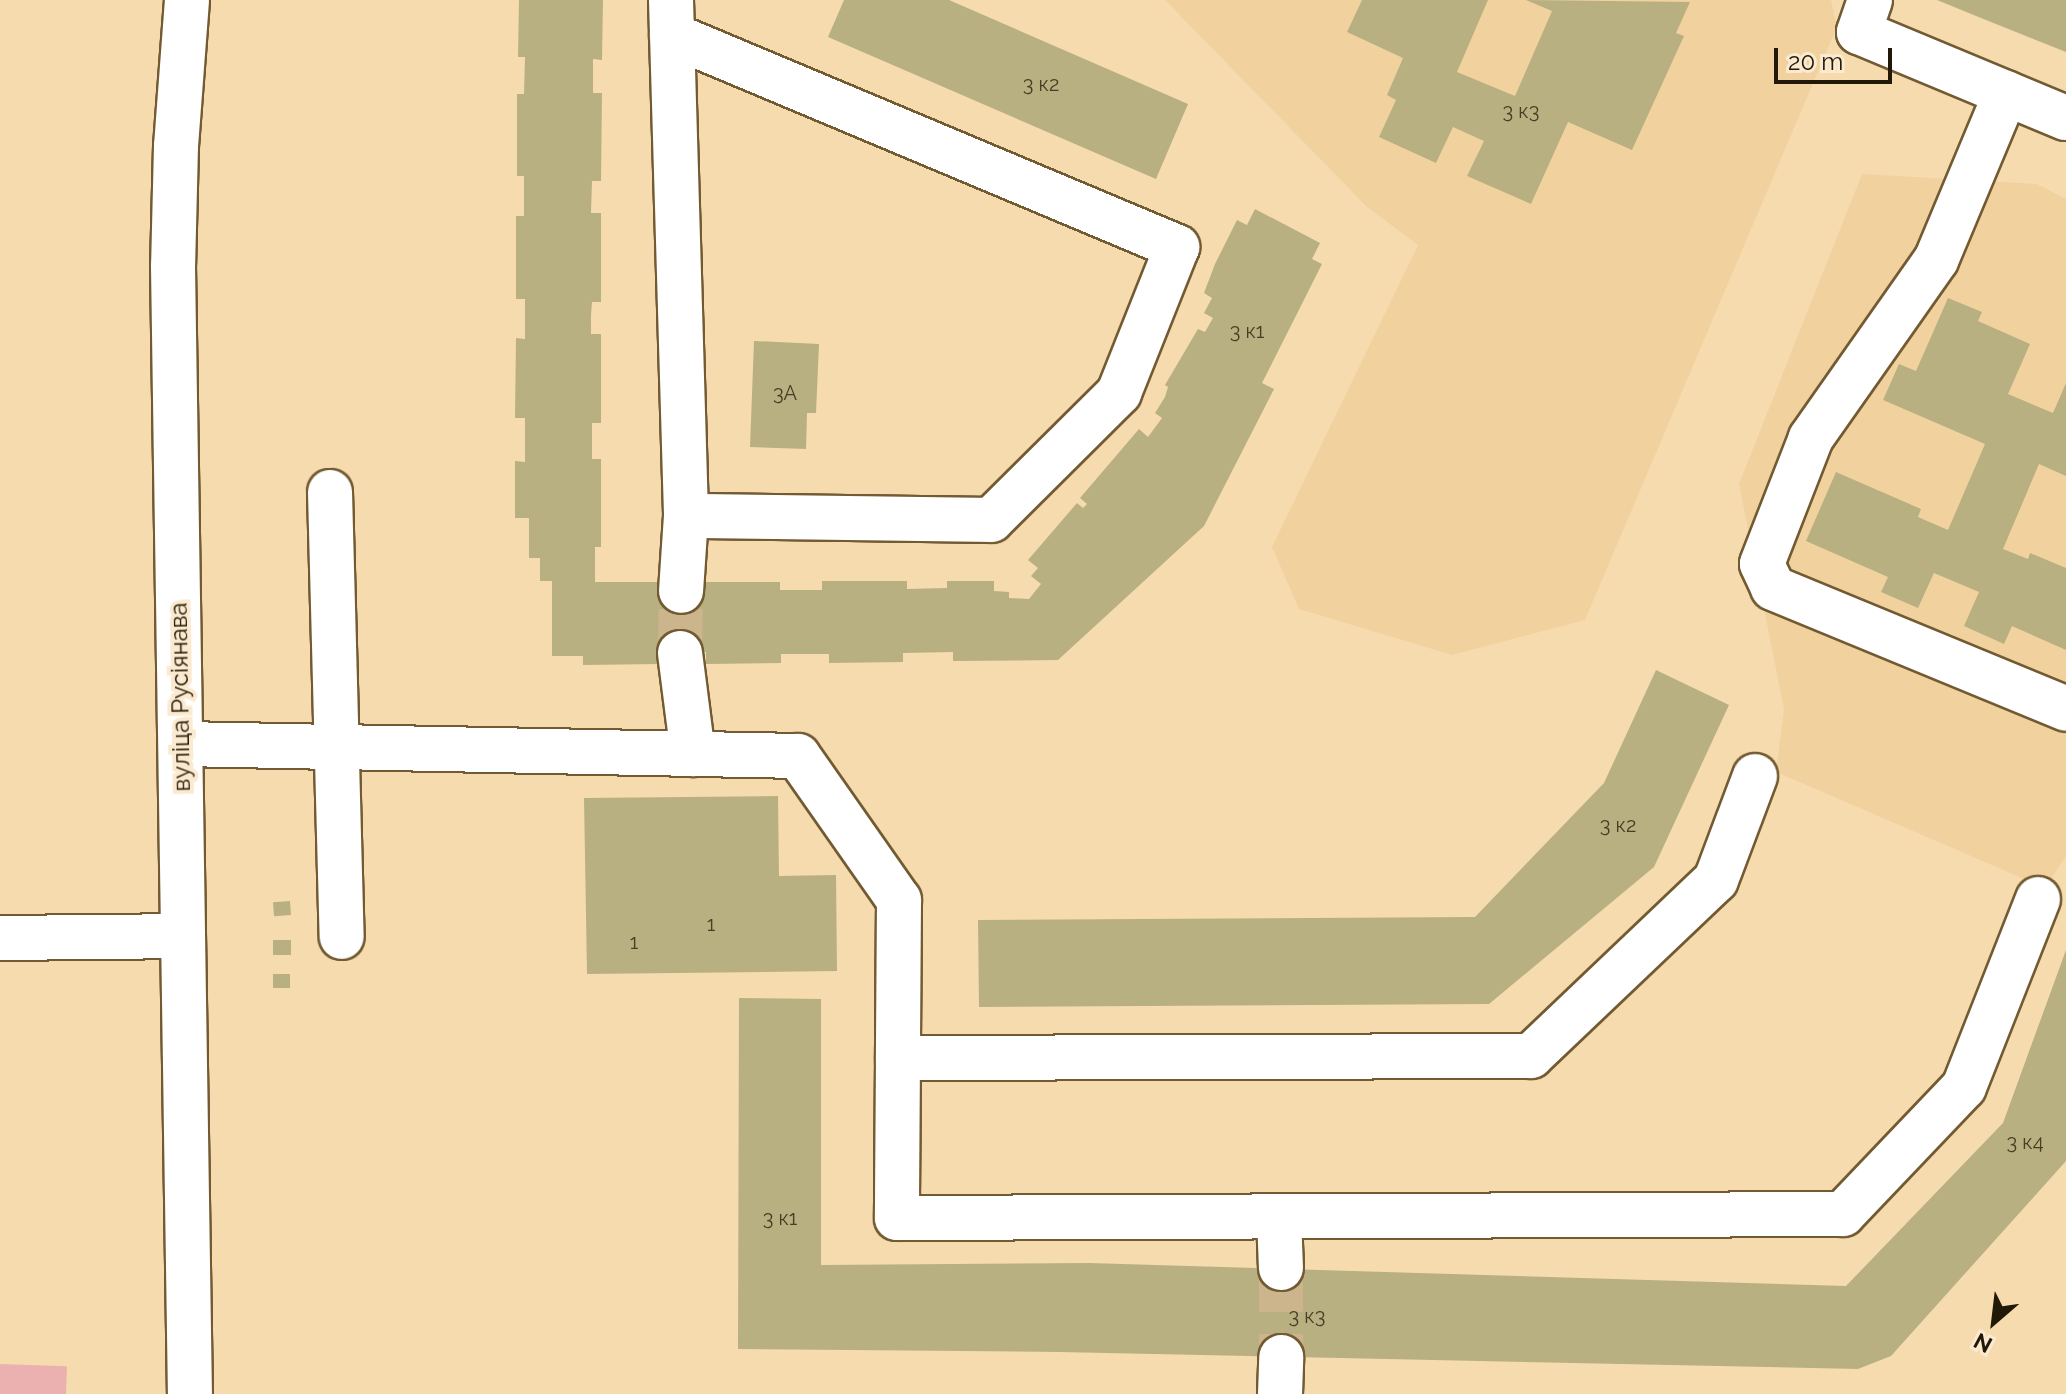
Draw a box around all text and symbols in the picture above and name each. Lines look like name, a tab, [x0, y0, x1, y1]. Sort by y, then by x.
scale bar	[1778, 32, 1896, 82]
text: 20 m	[1788, 47, 1843, 76]
house number: 3 к2	[1023, 72, 1059, 96]
house number: 3 к3	[1503, 99, 1539, 123]
house number: 3 к1	[1230, 319, 1264, 343]
house number: 3А	[773, 381, 797, 405]
street label: вуліца Русіянава	[164, 602, 196, 792]
house number: 3 к2	[1600, 813, 1636, 837]
house number: 1	[707, 912, 715, 936]
house number: 1	[630, 930, 638, 954]
house number: 3 к4	[2006, 1130, 2044, 1154]
house number: 3 к1	[763, 1206, 797, 1230]
north arrow	[1954, 1282, 2034, 1362]
house number: 3 к3	[1289, 1304, 1325, 1328]
text: N	[1969, 1328, 1996, 1359]

